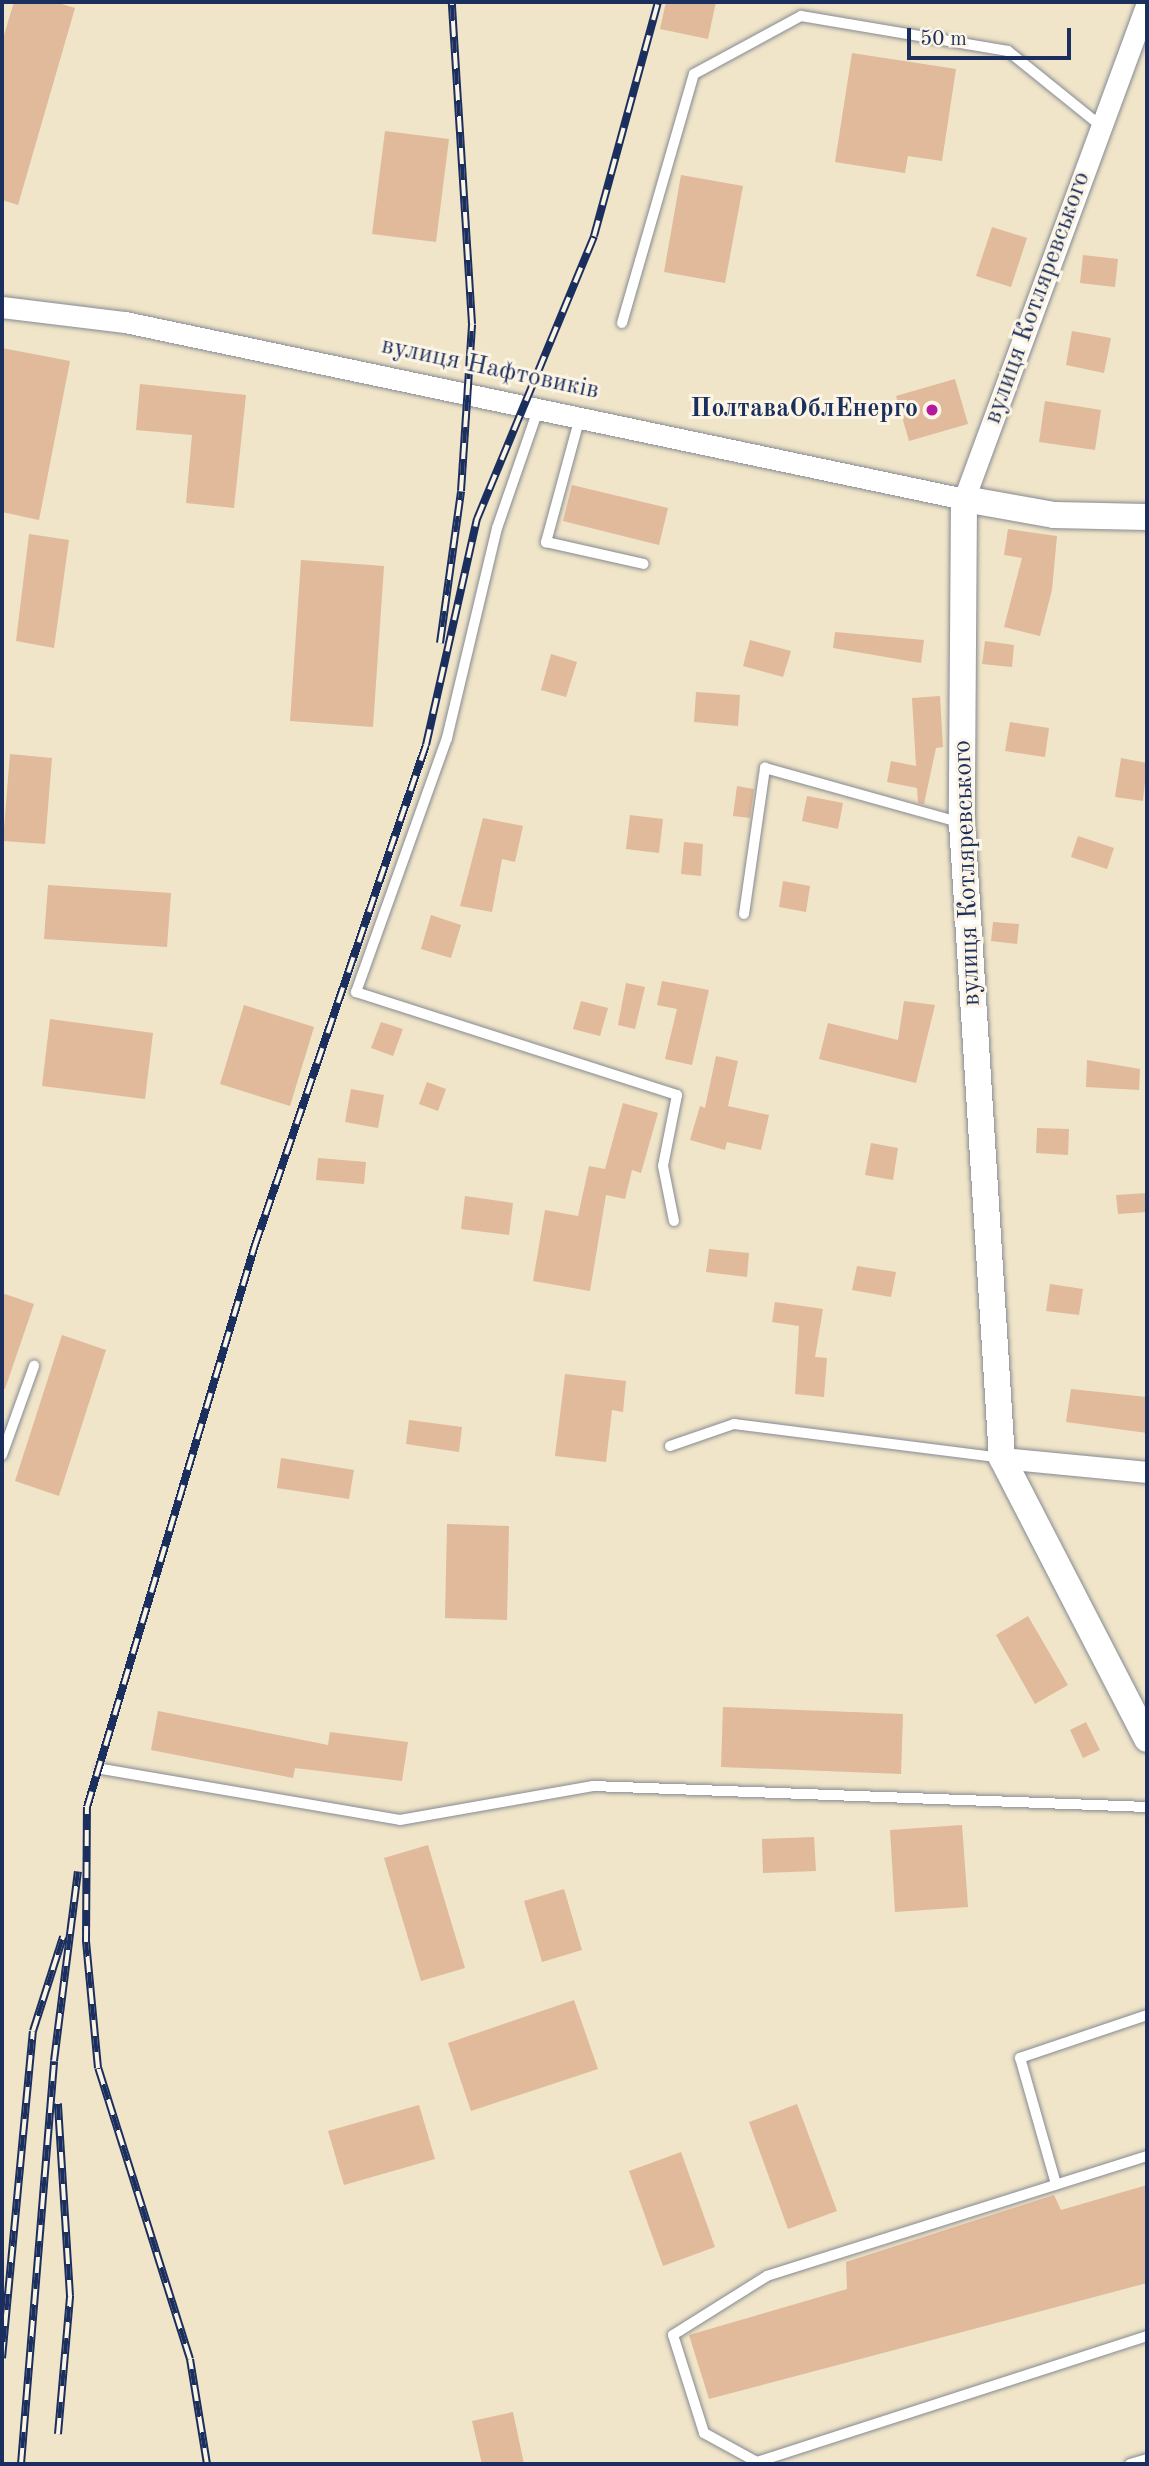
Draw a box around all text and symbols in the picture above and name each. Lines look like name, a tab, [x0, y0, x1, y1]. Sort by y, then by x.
scale bar	[911, 14, 1076, 58]
text: 50 m	[920, 29, 967, 50]
street label: вулиця Котляревського	[978, 168, 1098, 428]
street label: вулиця Нафтовиків	[378, 331, 602, 407]
place label: ПолтаваОблЕнерго	[690, 394, 918, 426]
marker: ПолтаваОблЕнерго	[924, 402, 940, 418]
street label: вулиця Котляревського	[948, 739, 988, 1007]

